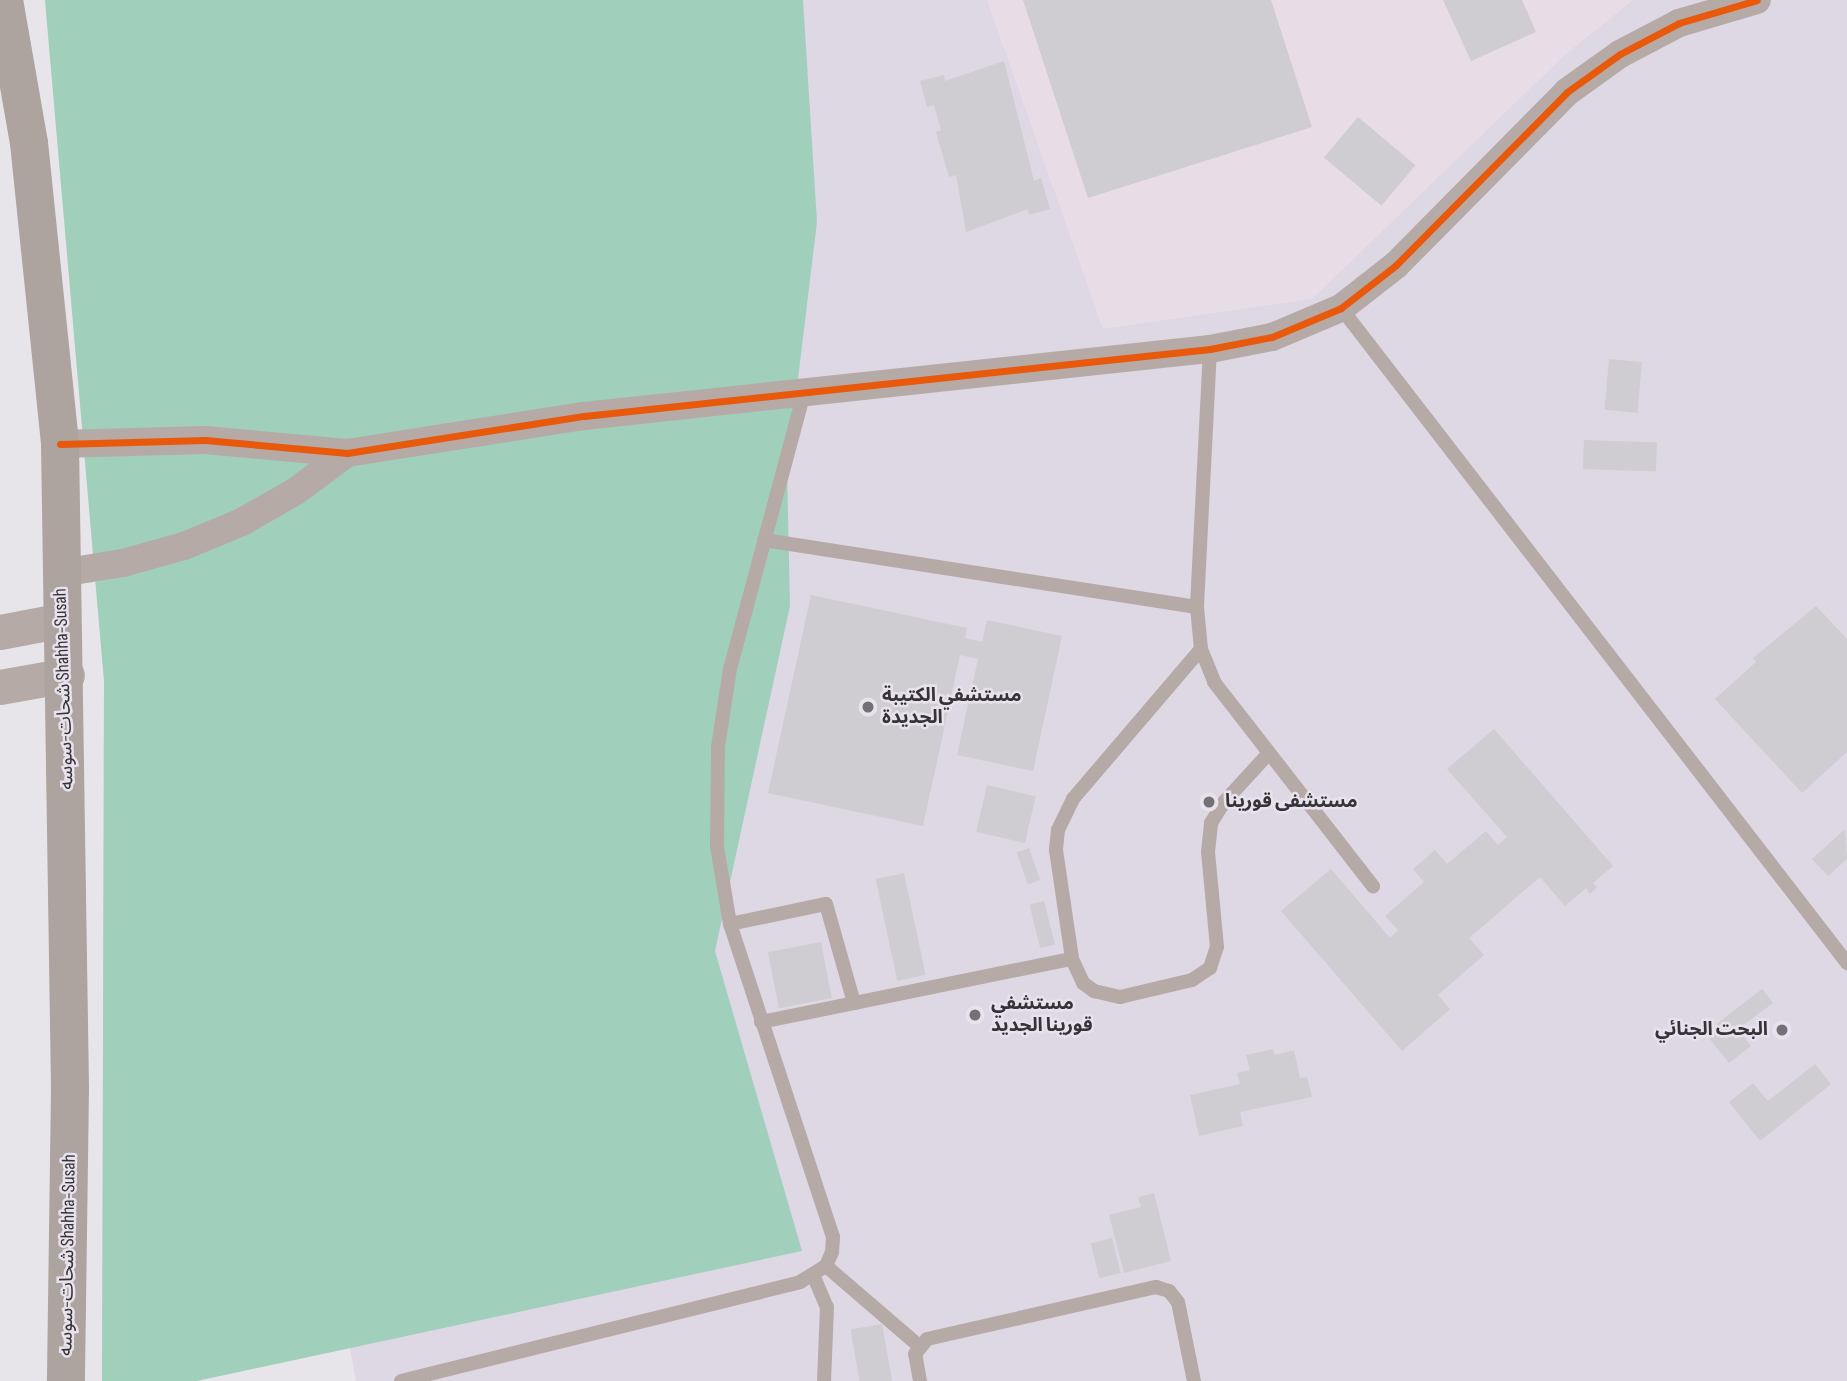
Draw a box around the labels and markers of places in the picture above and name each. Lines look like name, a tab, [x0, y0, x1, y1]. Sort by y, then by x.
place label: مستشفي الكتيبة الجديدة	[882, 685, 1022, 729]
marker: مستشفي الكتيبة الجديدة	[860, 699, 876, 715]
place label: مستشفى قورينا	[1225, 791, 1358, 813]
marker: مستشفى قورينا	[1199, 792, 1219, 812]
place label: مستشفي قورينا الجديد	[991, 993, 1093, 1037]
marker: مستشفي قورينا الجديد	[965, 1005, 985, 1025]
place label: البحت الجنائي	[1655, 1019, 1768, 1041]
marker: البحت الجنائي	[1774, 1022, 1790, 1038]

